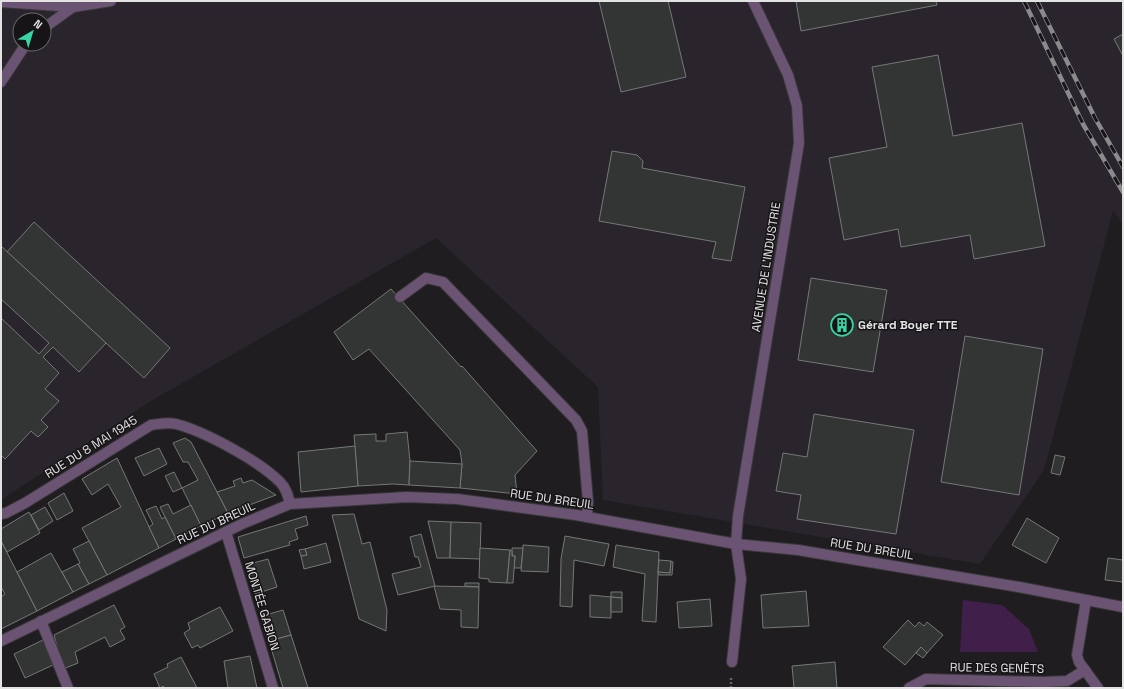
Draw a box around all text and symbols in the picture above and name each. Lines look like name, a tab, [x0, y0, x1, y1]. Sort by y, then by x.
north arrow	[12, 12, 52, 52]
text: N	[31, 16, 45, 32]
street label: AVENUE DE L'INDUSTRIE	[748, 201, 784, 333]
building icon: Gérard Boyer TTE	[829, 312, 855, 338]
place label: Gérard Boyer TTE	[858, 317, 958, 333]
street label: RUE DU 8 MAI 1945	[42, 412, 140, 482]
street label: RUE DU BREUIL	[509, 485, 595, 513]
street label: RUE DU BREUIL	[174, 498, 258, 548]
street label: RUE DU BREUIL	[829, 535, 915, 564]
street label: MONTÉE GABION	[241, 559, 283, 653]
street label: RUE DES GENÊTS	[950, 659, 1044, 677]

